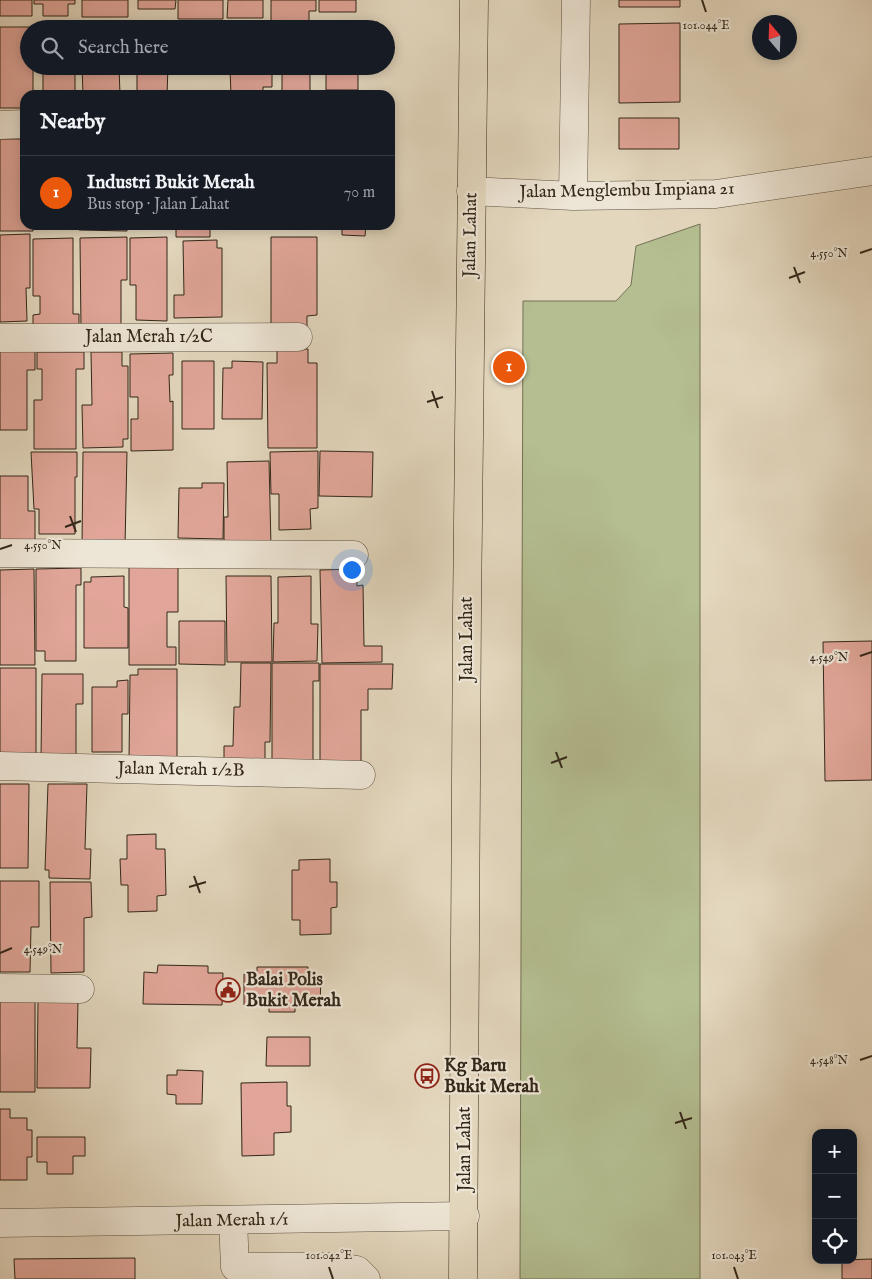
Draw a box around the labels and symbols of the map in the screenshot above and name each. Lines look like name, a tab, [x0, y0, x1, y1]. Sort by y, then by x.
north arrow	[752, 15, 797, 60]
text: 101.044°E	[682, 18, 730, 33]
street label: Jalan Menglembu Impiana 21	[517, 178, 735, 204]
street label: Jalan Lahat	[459, 192, 483, 280]
text: 4.550°N	[810, 246, 848, 261]
street label: Jalan Merah 1/2C	[83, 326, 213, 349]
pin: 1	[493, 348, 525, 386]
text: 4.550°N	[24, 538, 62, 553]
your location	[339, 557, 365, 583]
street label: Jalan Lahat	[456, 597, 479, 684]
text: 4.549°N	[810, 650, 849, 665]
street label: Jalan Merah 1/2B	[115, 757, 245, 783]
text: 4.549°N	[24, 942, 63, 957]
place label: Balai Polis Bukit Merah	[246, 969, 341, 1013]
public building icon: Balai Polis Bukit Merah	[215, 977, 241, 1003]
text: 4.548°N	[810, 1053, 849, 1068]
place label: Kg Baru Bukit Merah	[444, 1055, 539, 1099]
bus stop icon: Kg Baru Bukit Merah	[414, 1063, 440, 1089]
street label: Jalan Lahat	[454, 1107, 477, 1194]
street label: Jalan Merah 1/1	[173, 1209, 289, 1234]
text: 101.042°E	[306, 1248, 352, 1263]
text: 101.043°E	[711, 1248, 757, 1263]

